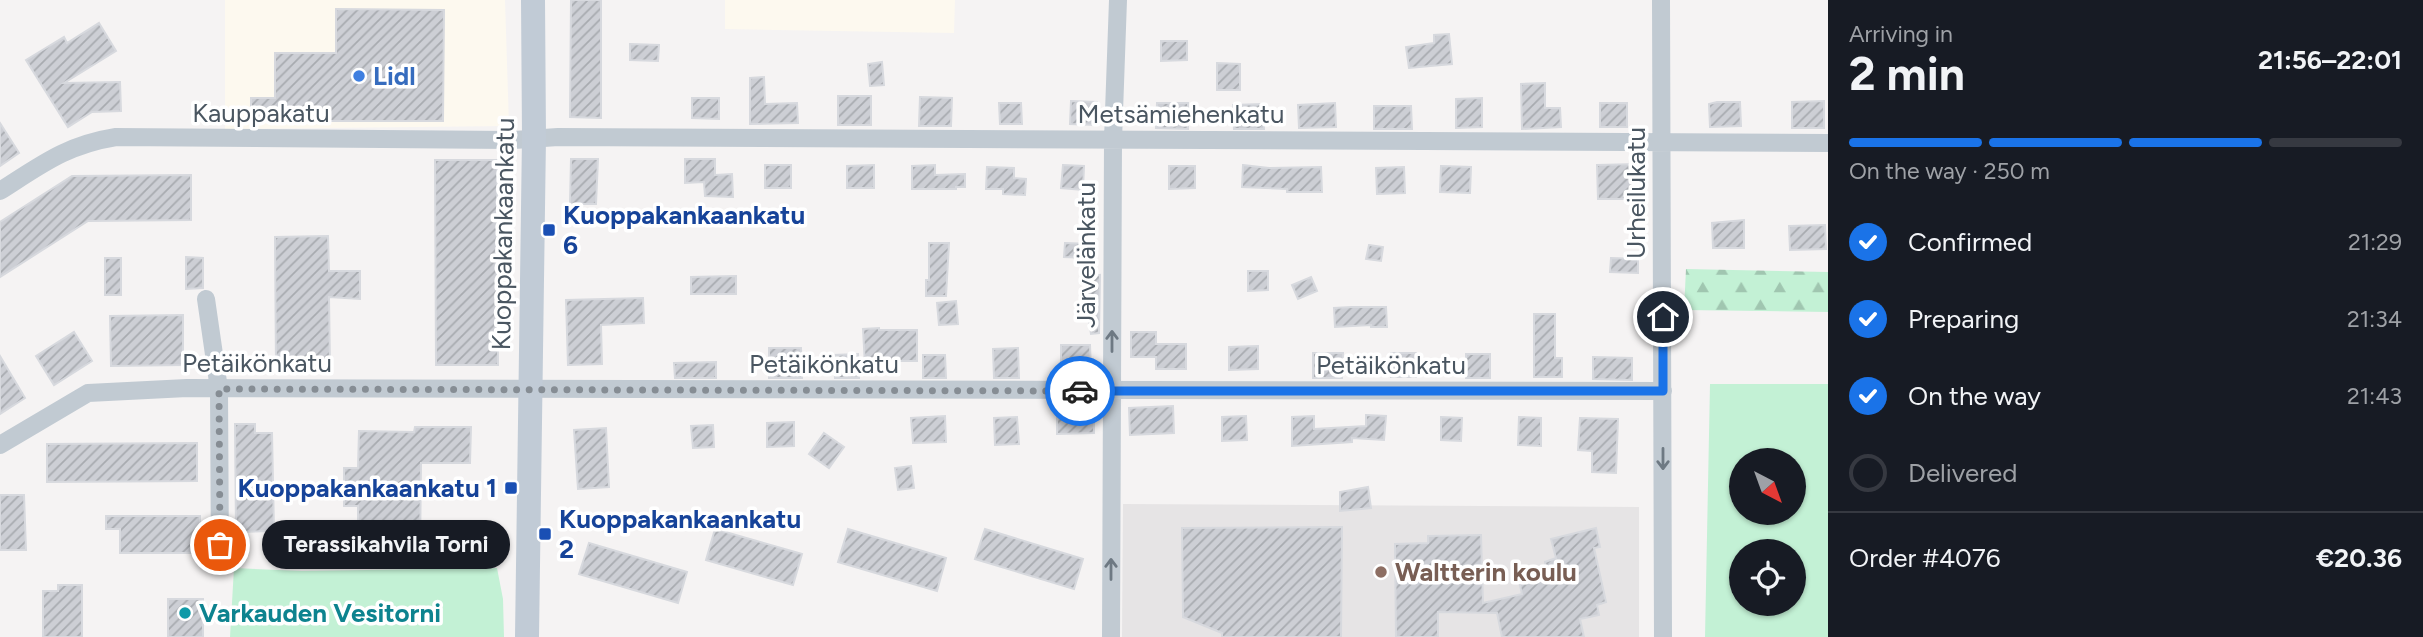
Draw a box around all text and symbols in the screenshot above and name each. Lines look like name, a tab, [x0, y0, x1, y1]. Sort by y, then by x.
text: Arriving in	[1849, 20, 1953, 48]
text: 21:56–22:01	[2258, 44, 2402, 76]
text: 2 min	[1849, 46, 1965, 102]
place label: Lidl	[373, 60, 416, 92]
marker: Lidl	[351, 68, 367, 84]
street label: Kauppakatu	[192, 97, 330, 129]
street label: Metsämiehenkatu	[1078, 98, 1284, 130]
street label: Kuoppakankaankatu	[485, 117, 521, 351]
street label: Urheilukatu	[1620, 127, 1652, 259]
text: On the way · 250 m	[1849, 157, 2050, 185]
street label: Järvelänkatu	[1070, 182, 1102, 328]
place label: Kuoppakankaankatu 6	[563, 199, 805, 261]
marker: Kuoppakankaankatu 6	[541, 222, 557, 238]
icon: check	[1849, 223, 1887, 261]
text: Confirmed	[1908, 226, 2032, 258]
text: 21:29	[2348, 228, 2402, 256]
pin	[1633, 287, 1693, 347]
icon: home	[1644, 298, 1682, 336]
icon: check	[1849, 300, 1887, 338]
text: Preparing	[1908, 303, 2019, 335]
text: 21:34	[2347, 305, 2402, 333]
one-way arrow	[1105, 330, 1119, 353]
street label: Petäikönkatu	[182, 347, 332, 379]
street label: Petäikönkatu	[749, 348, 899, 380]
street label: Petäikönkatu	[1316, 349, 1466, 381]
courier	[1045, 356, 1115, 426]
icon: car	[1061, 372, 1099, 410]
icon: check	[1849, 377, 1887, 415]
text: On the way	[1908, 380, 2041, 412]
text: 21:43	[2347, 382, 2402, 410]
one-way arrow	[1656, 448, 1670, 471]
north arrow	[1729, 448, 1806, 525]
map controls	[1729, 448, 1806, 616]
text: Delivered	[1908, 457, 2017, 489]
place label: Kuoppakankaankatu 1	[238, 472, 497, 504]
marker: Kuoppakankaankatu 1	[503, 480, 519, 496]
place label: Kuoppakankaankatu 2	[559, 503, 801, 565]
pin	[190, 515, 250, 575]
callout: Terassikahvila Torni	[262, 520, 510, 570]
icon: bag	[201, 526, 239, 564]
marker: Kuoppakankaankatu 2	[537, 526, 553, 542]
text: Terassikahvila Torni	[283, 530, 489, 558]
button: locate	[1729, 539, 1806, 616]
text: Order #4076	[1849, 542, 2000, 574]
text: €20.36	[2316, 542, 2402, 574]
place label: Waltterin koulu	[1395, 556, 1577, 588]
one-way arrow	[1104, 558, 1118, 581]
marker: Waltterin koulu	[1373, 564, 1389, 580]
place label: Varkauden Vesitorni	[199, 597, 441, 629]
marker: Varkauden Vesitorni	[177, 605, 193, 621]

